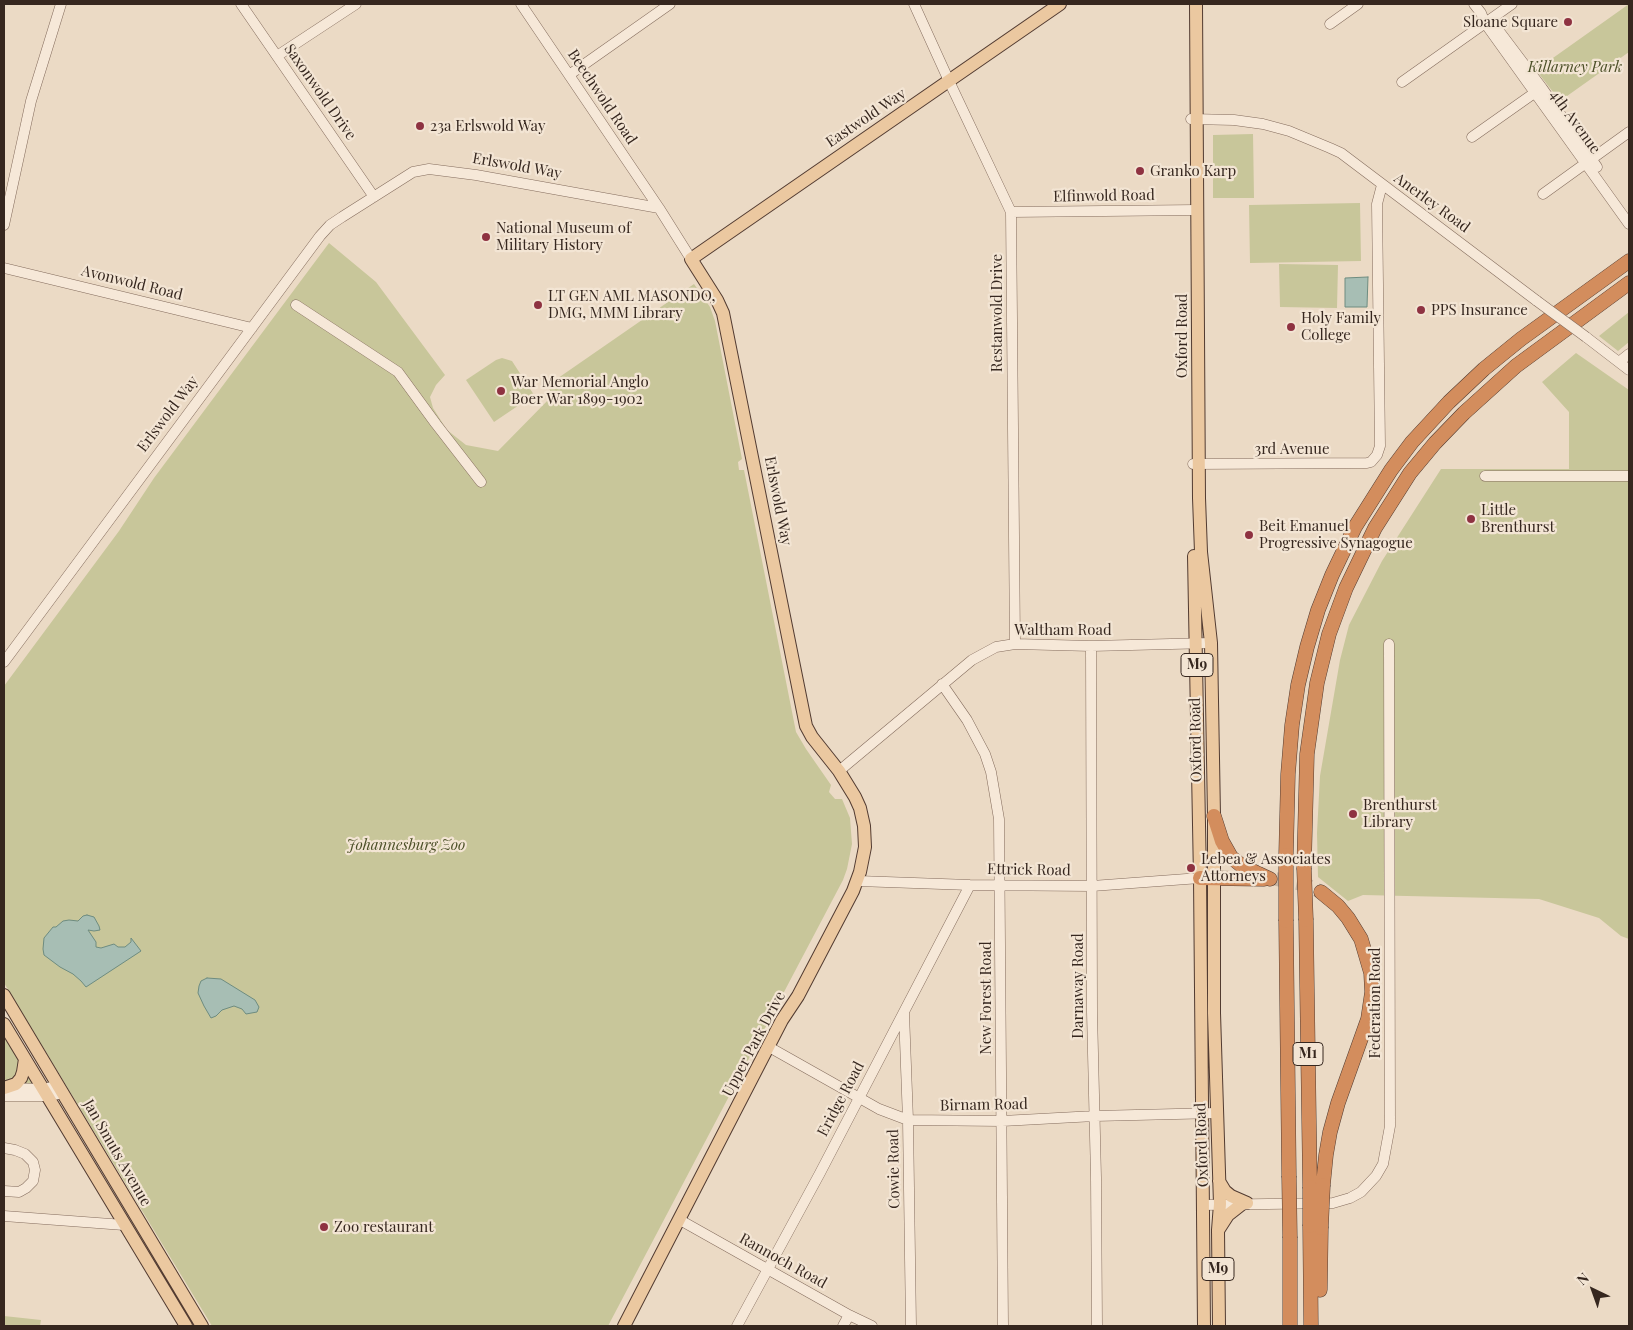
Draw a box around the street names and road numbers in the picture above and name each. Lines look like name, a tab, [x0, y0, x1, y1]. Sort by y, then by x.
street label: Saxonwold Drive	[280, 41, 360, 143]
street label: Beechwold Road	[564, 46, 640, 148]
street label: Eastwold Way	[823, 85, 909, 151]
street label: 4th Avenue	[1546, 86, 1604, 158]
street label: Erlswold Way	[471, 149, 563, 183]
street label: Anerley Road	[1391, 169, 1473, 237]
street label: Elfinwold Road	[1053, 186, 1155, 206]
street label: Restanwold Drive	[988, 254, 1006, 372]
street label: Avonwold Road	[79, 262, 185, 304]
street label: Oxford Road	[1173, 294, 1191, 378]
street label: Erlswold Way	[134, 373, 202, 455]
street label: 3rd Avenue	[1254, 440, 1330, 458]
street label: Erlswold Way	[761, 455, 795, 547]
street label: Waltham Road	[1014, 621, 1112, 639]
road number: M9	[1181, 654, 1213, 676]
street label: Oxford Road	[1186, 698, 1206, 782]
street label: Ettrick Road	[987, 860, 1071, 880]
street label: Darnaway Road	[1069, 933, 1087, 1039]
street label: New Forest Road	[977, 941, 995, 1055]
street label: Federation Road	[1366, 948, 1384, 1058]
street label: Upper Park Drive	[719, 988, 789, 1100]
road number: M1	[1293, 1042, 1323, 1066]
street label: Eridge Road	[814, 1059, 868, 1139]
street label: Birnam Road	[940, 1095, 1028, 1115]
street label: Jan Smuts Avenue	[79, 1096, 155, 1210]
street label: Oxford Road	[1192, 1102, 1212, 1188]
street label: Cowie Road	[884, 1129, 904, 1209]
street label: Rannoch Road	[736, 1230, 830, 1292]
road number: M9	[1202, 1258, 1234, 1280]

